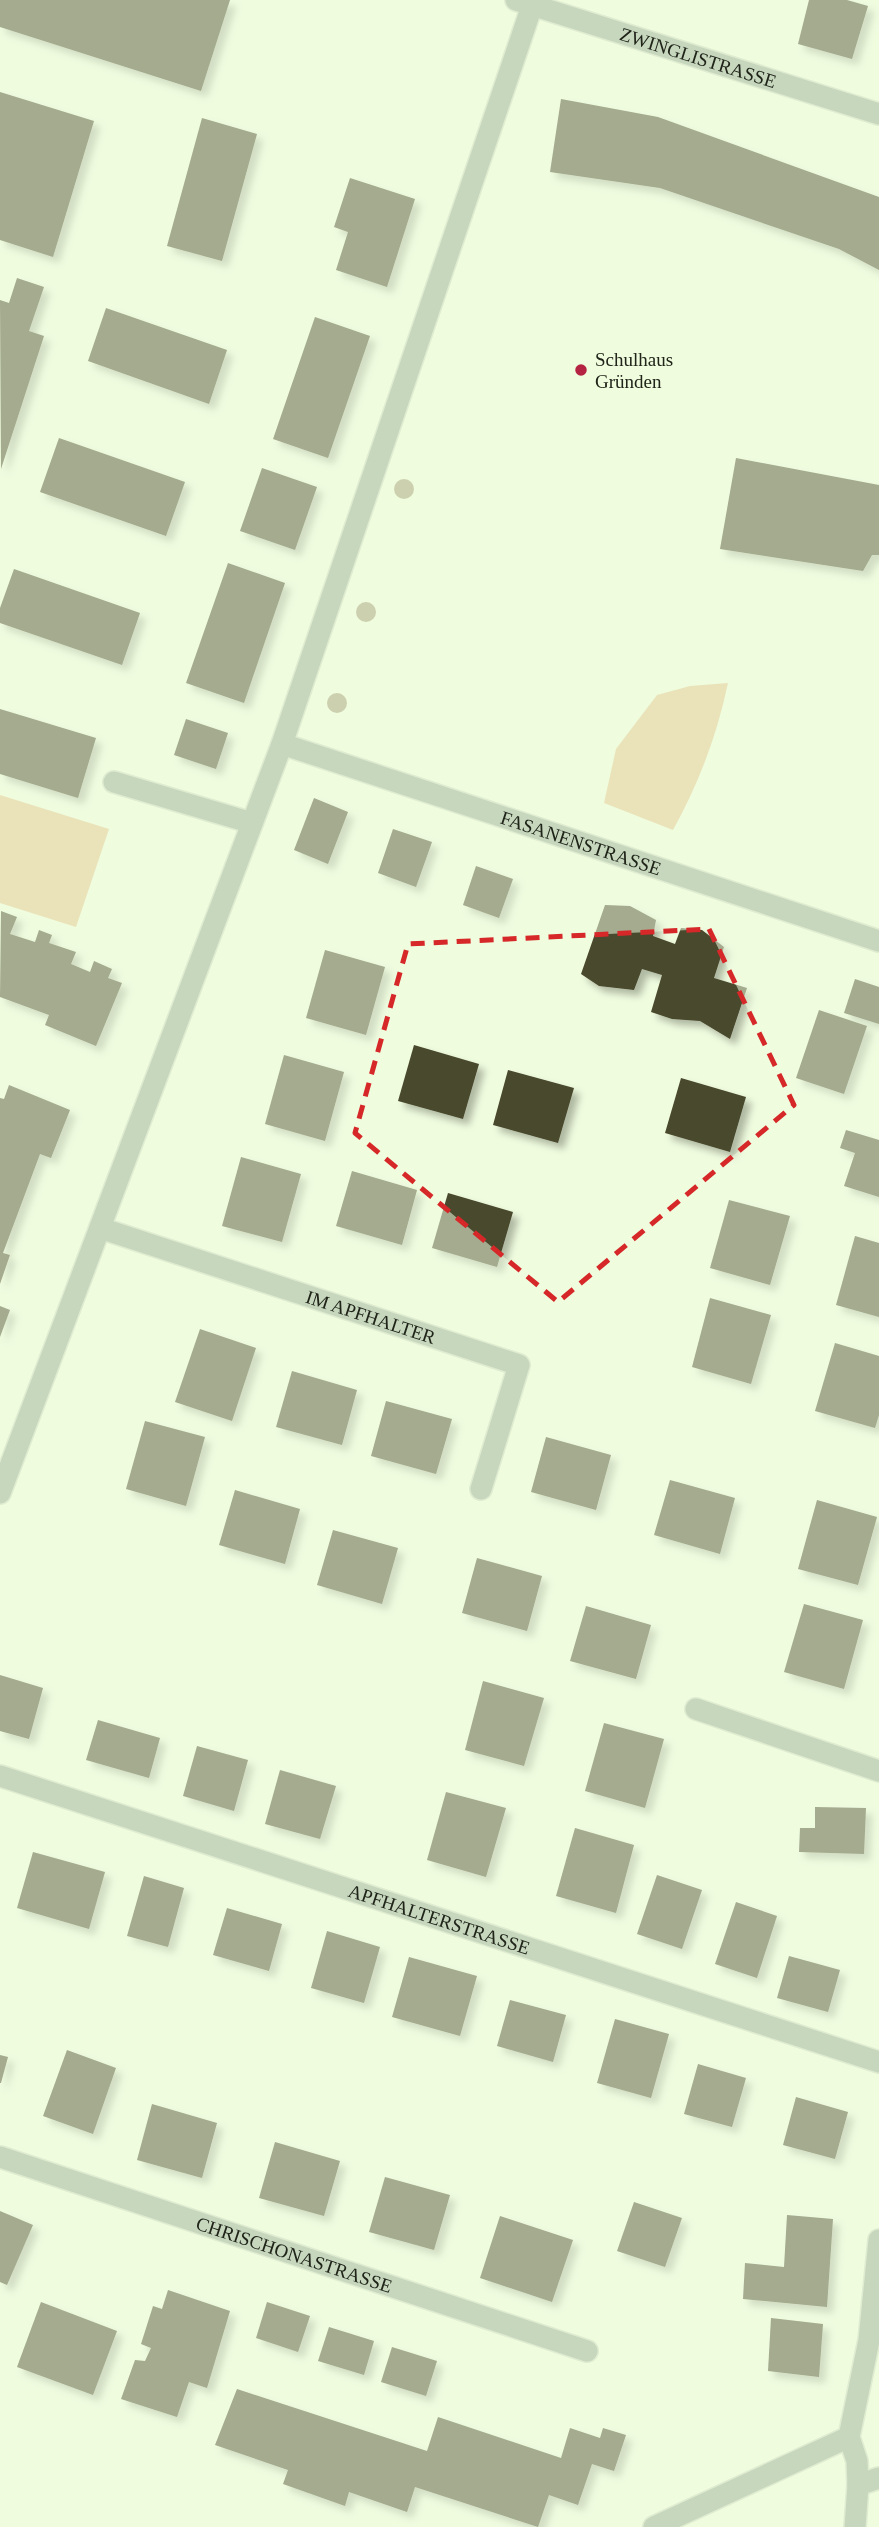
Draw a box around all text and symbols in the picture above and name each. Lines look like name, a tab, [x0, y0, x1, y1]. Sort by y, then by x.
street label: ZWINGLISTRASSE	[617, 23, 779, 92]
place label: Schulhaus Gründen	[595, 349, 673, 392]
marker: Schulhaus Gründen	[573, 362, 589, 378]
street label: FASANENSTRASSE	[498, 807, 664, 879]
street label: IM APFHALTER	[303, 1286, 438, 1348]
street label: APFHALTERSTRASSE	[346, 1880, 533, 1959]
street label: CHRISCHONASTRASSE	[194, 2213, 395, 2297]

